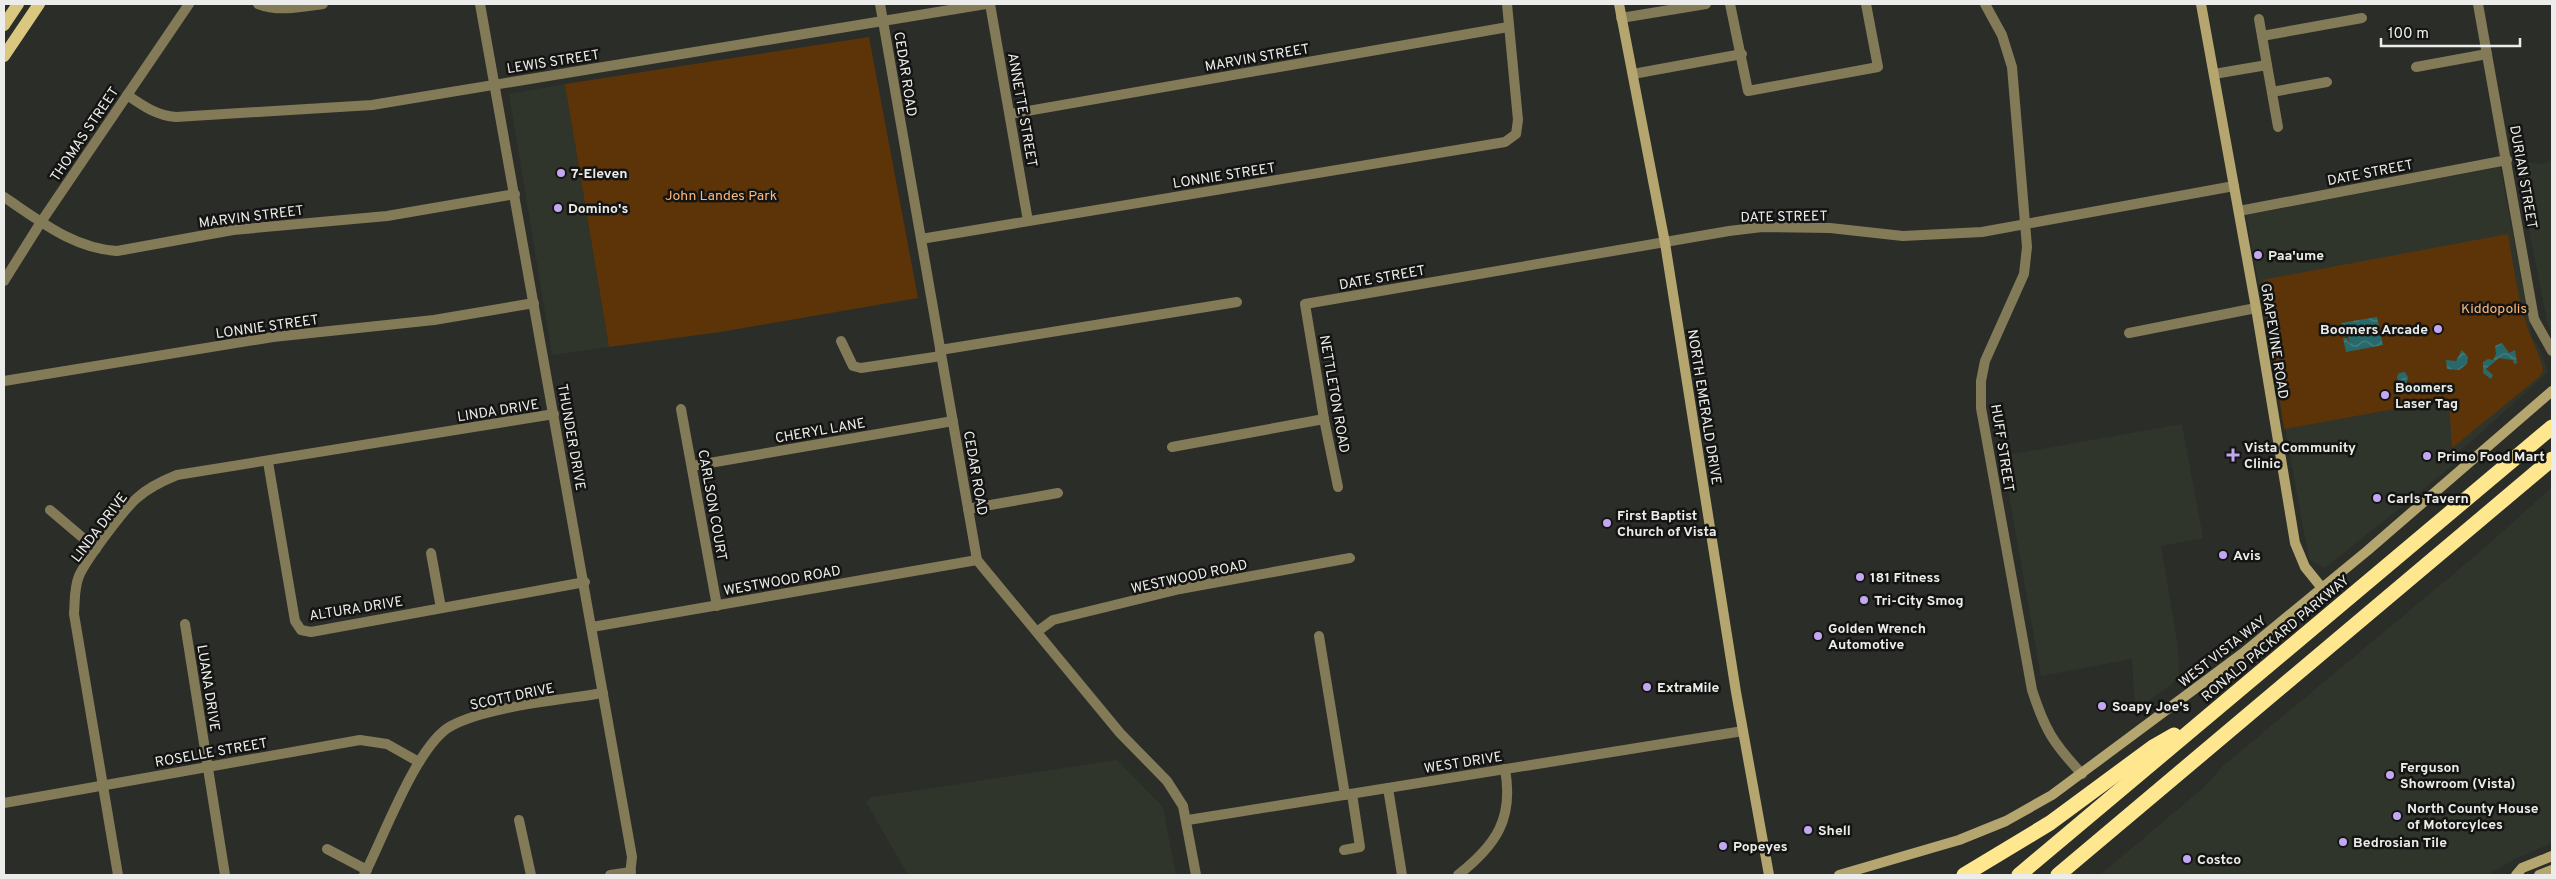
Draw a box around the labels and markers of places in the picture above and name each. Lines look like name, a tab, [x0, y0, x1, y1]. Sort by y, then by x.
place label: 7-Eleven	[571, 166, 628, 183]
marker: 7-Eleven	[555, 167, 567, 179]
place label: Domino's	[568, 201, 628, 218]
marker: Domino's	[552, 202, 564, 214]
place label: Paa'ume	[2268, 248, 2324, 265]
marker: Paa'ume	[2252, 249, 2264, 261]
place label: Boomers Arcade	[2320, 322, 2428, 339]
marker: Boomers Arcade	[2432, 323, 2444, 335]
place label: Boomers Laser Tag	[2395, 380, 2458, 413]
marker: Boomers Laser Tag	[2379, 389, 2391, 401]
place label: Vista Community Clinic	[2244, 440, 2356, 473]
marker: Vista Community Clinic	[2226, 448, 2240, 462]
place label: Primo Food Mart	[2437, 449, 2545, 466]
marker: Primo Food Mart	[2421, 450, 2433, 462]
place label: Carls Tavern	[2387, 491, 2469, 508]
marker: Carls Tavern	[2371, 492, 2383, 504]
place label: First Baptist Church of Vista	[1617, 508, 1717, 541]
marker: First Baptist Church of Vista	[1601, 517, 1613, 529]
place label: Avis	[2233, 548, 2261, 565]
marker: Avis	[2217, 549, 2229, 561]
place label: 181 Fitness	[1870, 570, 1940, 587]
marker: 181 Fitness	[1854, 571, 1866, 583]
place label: Tri-City Smog	[1874, 593, 1964, 610]
marker: Tri-City Smog	[1858, 594, 1870, 606]
place label: Golden Wrench Automotive	[1828, 621, 1926, 654]
marker: Golden Wrench Automotive	[1812, 630, 1824, 642]
place label: ExtraMile	[1657, 680, 1719, 697]
marker: ExtraMile	[1641, 681, 1653, 693]
place label: Soapy Joe's	[2112, 699, 2190, 716]
marker: Soapy Joe's	[2096, 700, 2108, 712]
place label: Ferguson Showroom (Vista)	[2400, 760, 2516, 793]
marker: Ferguson Showroom (Vista)	[2384, 769, 2396, 781]
place label: North County House of Motorcylces	[2407, 801, 2539, 834]
marker: North County House of Motorcylces	[2391, 810, 2403, 822]
place label: Shell	[1818, 823, 1851, 840]
marker: Shell	[1802, 824, 1814, 836]
place label: Bedrosian Tile	[2353, 835, 2447, 852]
marker: Bedrosian Tile	[2337, 836, 2349, 848]
place label: Popeyes	[1733, 839, 1788, 856]
marker: Popeyes	[1717, 840, 1729, 852]
place label: Costco	[2197, 852, 2241, 869]
marker: Costco	[2181, 853, 2193, 865]

